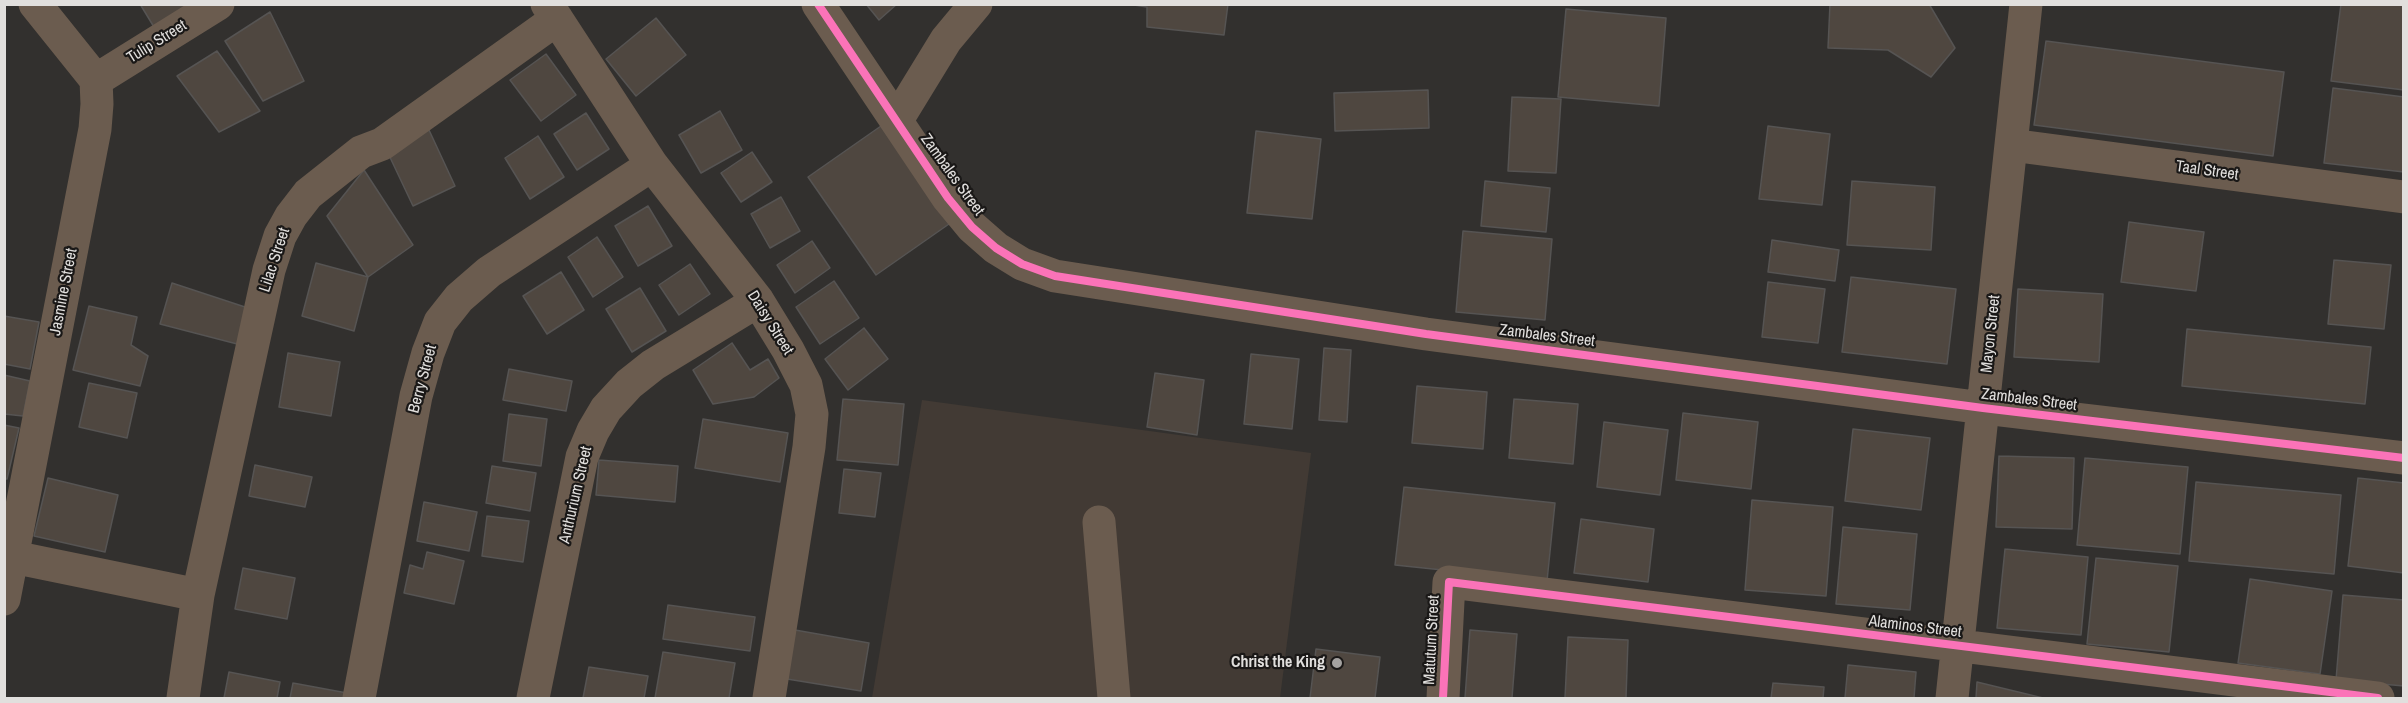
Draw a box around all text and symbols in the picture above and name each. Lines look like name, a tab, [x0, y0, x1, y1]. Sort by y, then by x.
street label: Tulip Street	[124, 16, 190, 68]
street label: Zambales Street	[916, 130, 988, 220]
street label: Taal Street	[2174, 157, 2240, 185]
street label: Lilac Street	[256, 225, 294, 295]
street label: Jasmine Street	[46, 247, 82, 337]
street label: Daisy Street	[743, 287, 797, 359]
street label: Mayon Street	[1977, 294, 2005, 374]
street label: Zambales Street	[1498, 321, 1596, 351]
street label: Berry Street	[405, 343, 441, 415]
street label: Zambales Street	[1980, 385, 2078, 415]
street label: Anthurium Street	[555, 445, 597, 545]
street label: Matutum Street	[1420, 595, 1444, 685]
street label: Alaminos Street	[1868, 612, 1962, 642]
place label: Christ the King	[1231, 653, 1325, 673]
marker: Christ the King	[1330, 656, 1344, 670]

